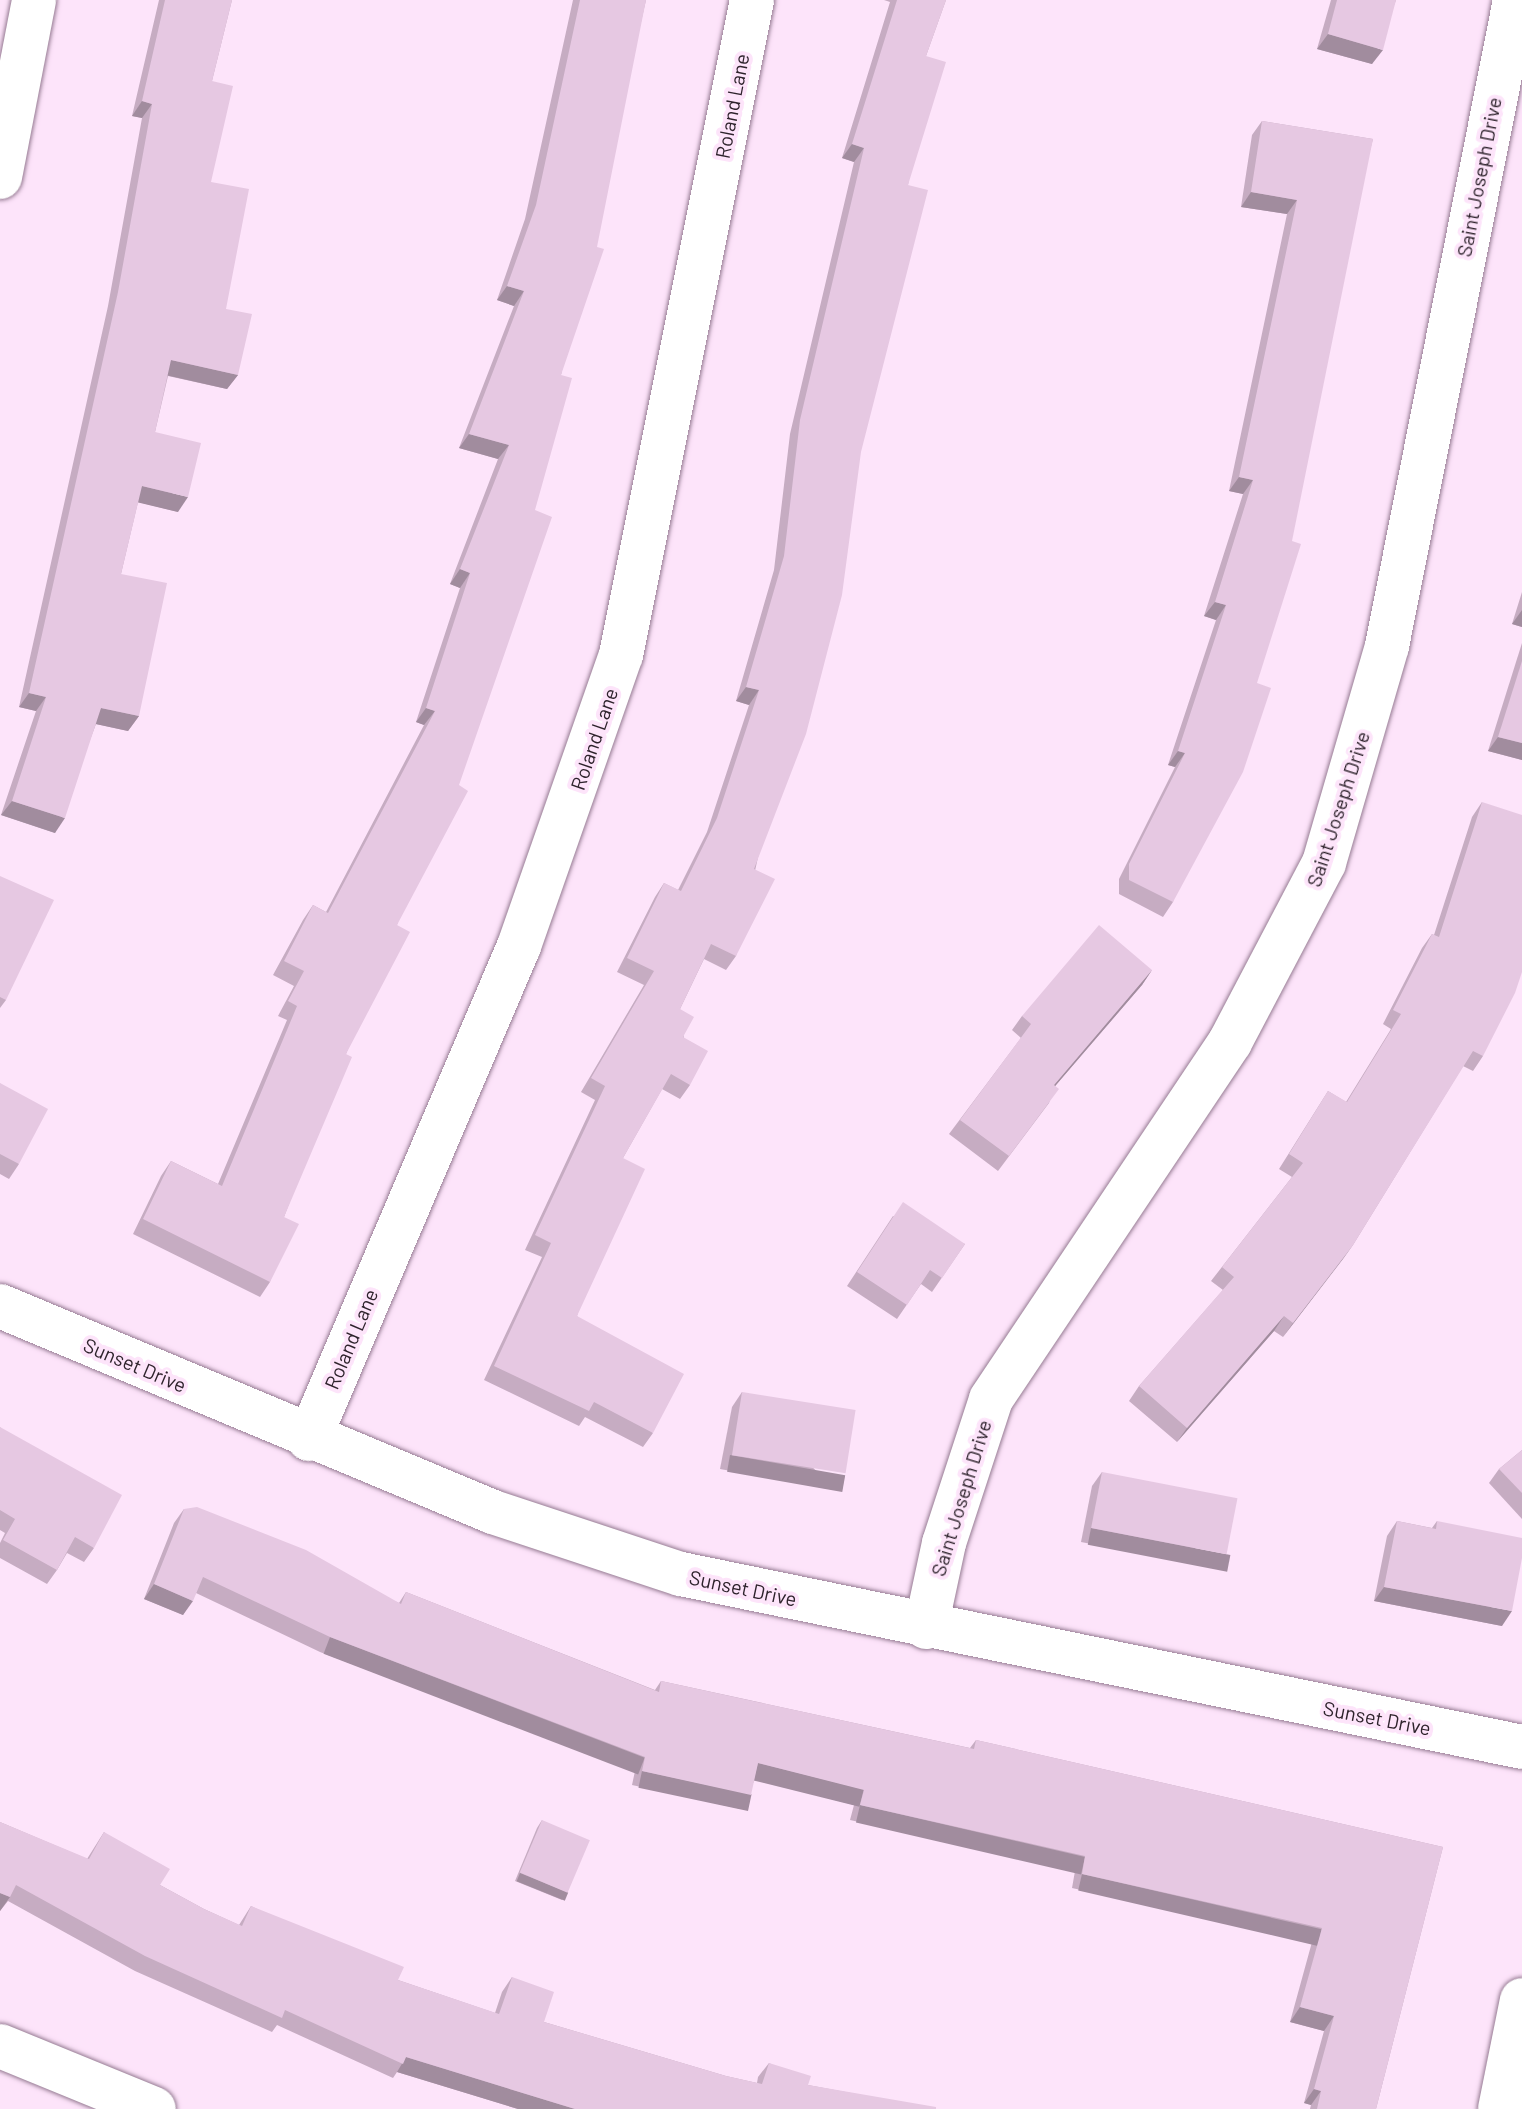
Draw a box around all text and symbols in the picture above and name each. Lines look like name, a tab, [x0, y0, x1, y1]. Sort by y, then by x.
street label: Roland Lane	[710, 52, 754, 160]
street label: Saint Joseph Drive	[1452, 95, 1506, 259]
street label: Roland Lane	[565, 685, 623, 793]
street label: Saint Joseph Drive	[1302, 728, 1374, 890]
street label: Roland Lane	[319, 1285, 383, 1393]
street label: Sunset Drive	[80, 1333, 190, 1397]
street label: Saint Joseph Drive	[926, 1417, 996, 1579]
street label: Sunset Drive	[687, 1565, 799, 1611]
street label: Sunset Drive	[1321, 1696, 1433, 1740]

